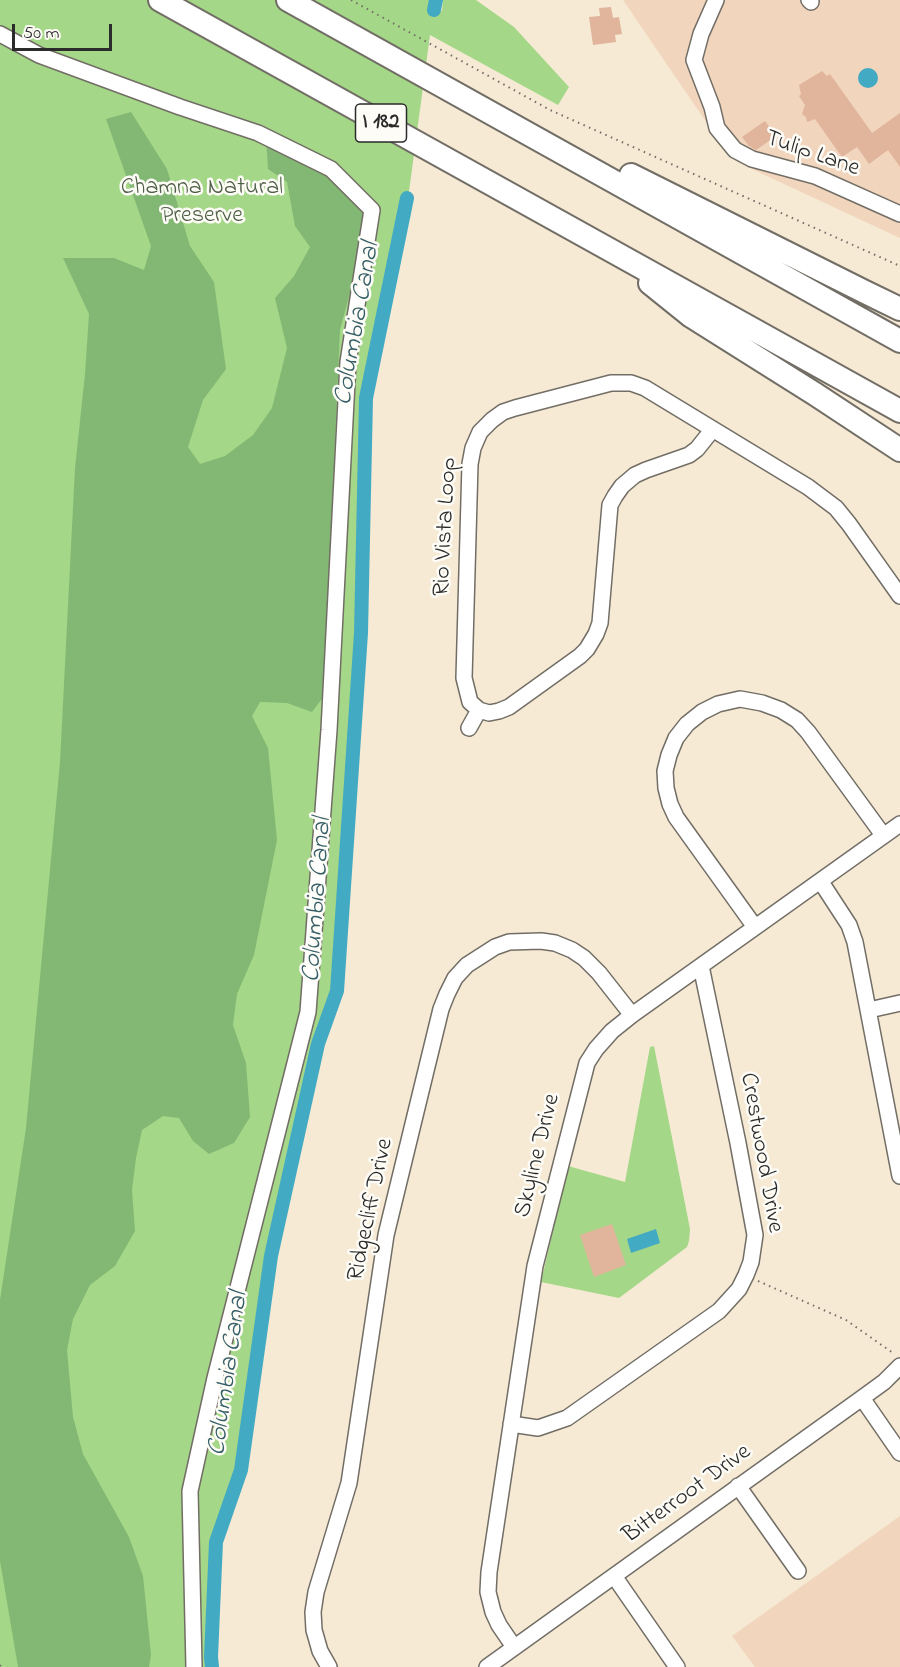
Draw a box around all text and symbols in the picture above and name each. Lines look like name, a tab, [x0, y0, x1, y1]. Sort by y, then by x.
scale bar	[15, 12, 116, 50]
text: 50 m	[23, 21, 60, 47]
road number: I 182	[356, 104, 406, 142]
street label: Tulip Lane	[761, 125, 863, 185]
park label: Chamna Natural Preserve	[121, 175, 283, 231]
water label: Columbia Canal	[329, 240, 389, 408]
street label: Rio Vista Loop	[429, 457, 465, 597]
water label: Columbia Canal	[298, 817, 340, 983]
street label: Crestwood Drive	[732, 1071, 788, 1235]
street label: Skyline Drive	[510, 1091, 568, 1221]
street label: Ridgecliff Drive	[343, 1136, 401, 1284]
water label: Columbia Canal	[203, 1290, 257, 1458]
street label: Bitterroot Drive	[618, 1439, 758, 1551]

